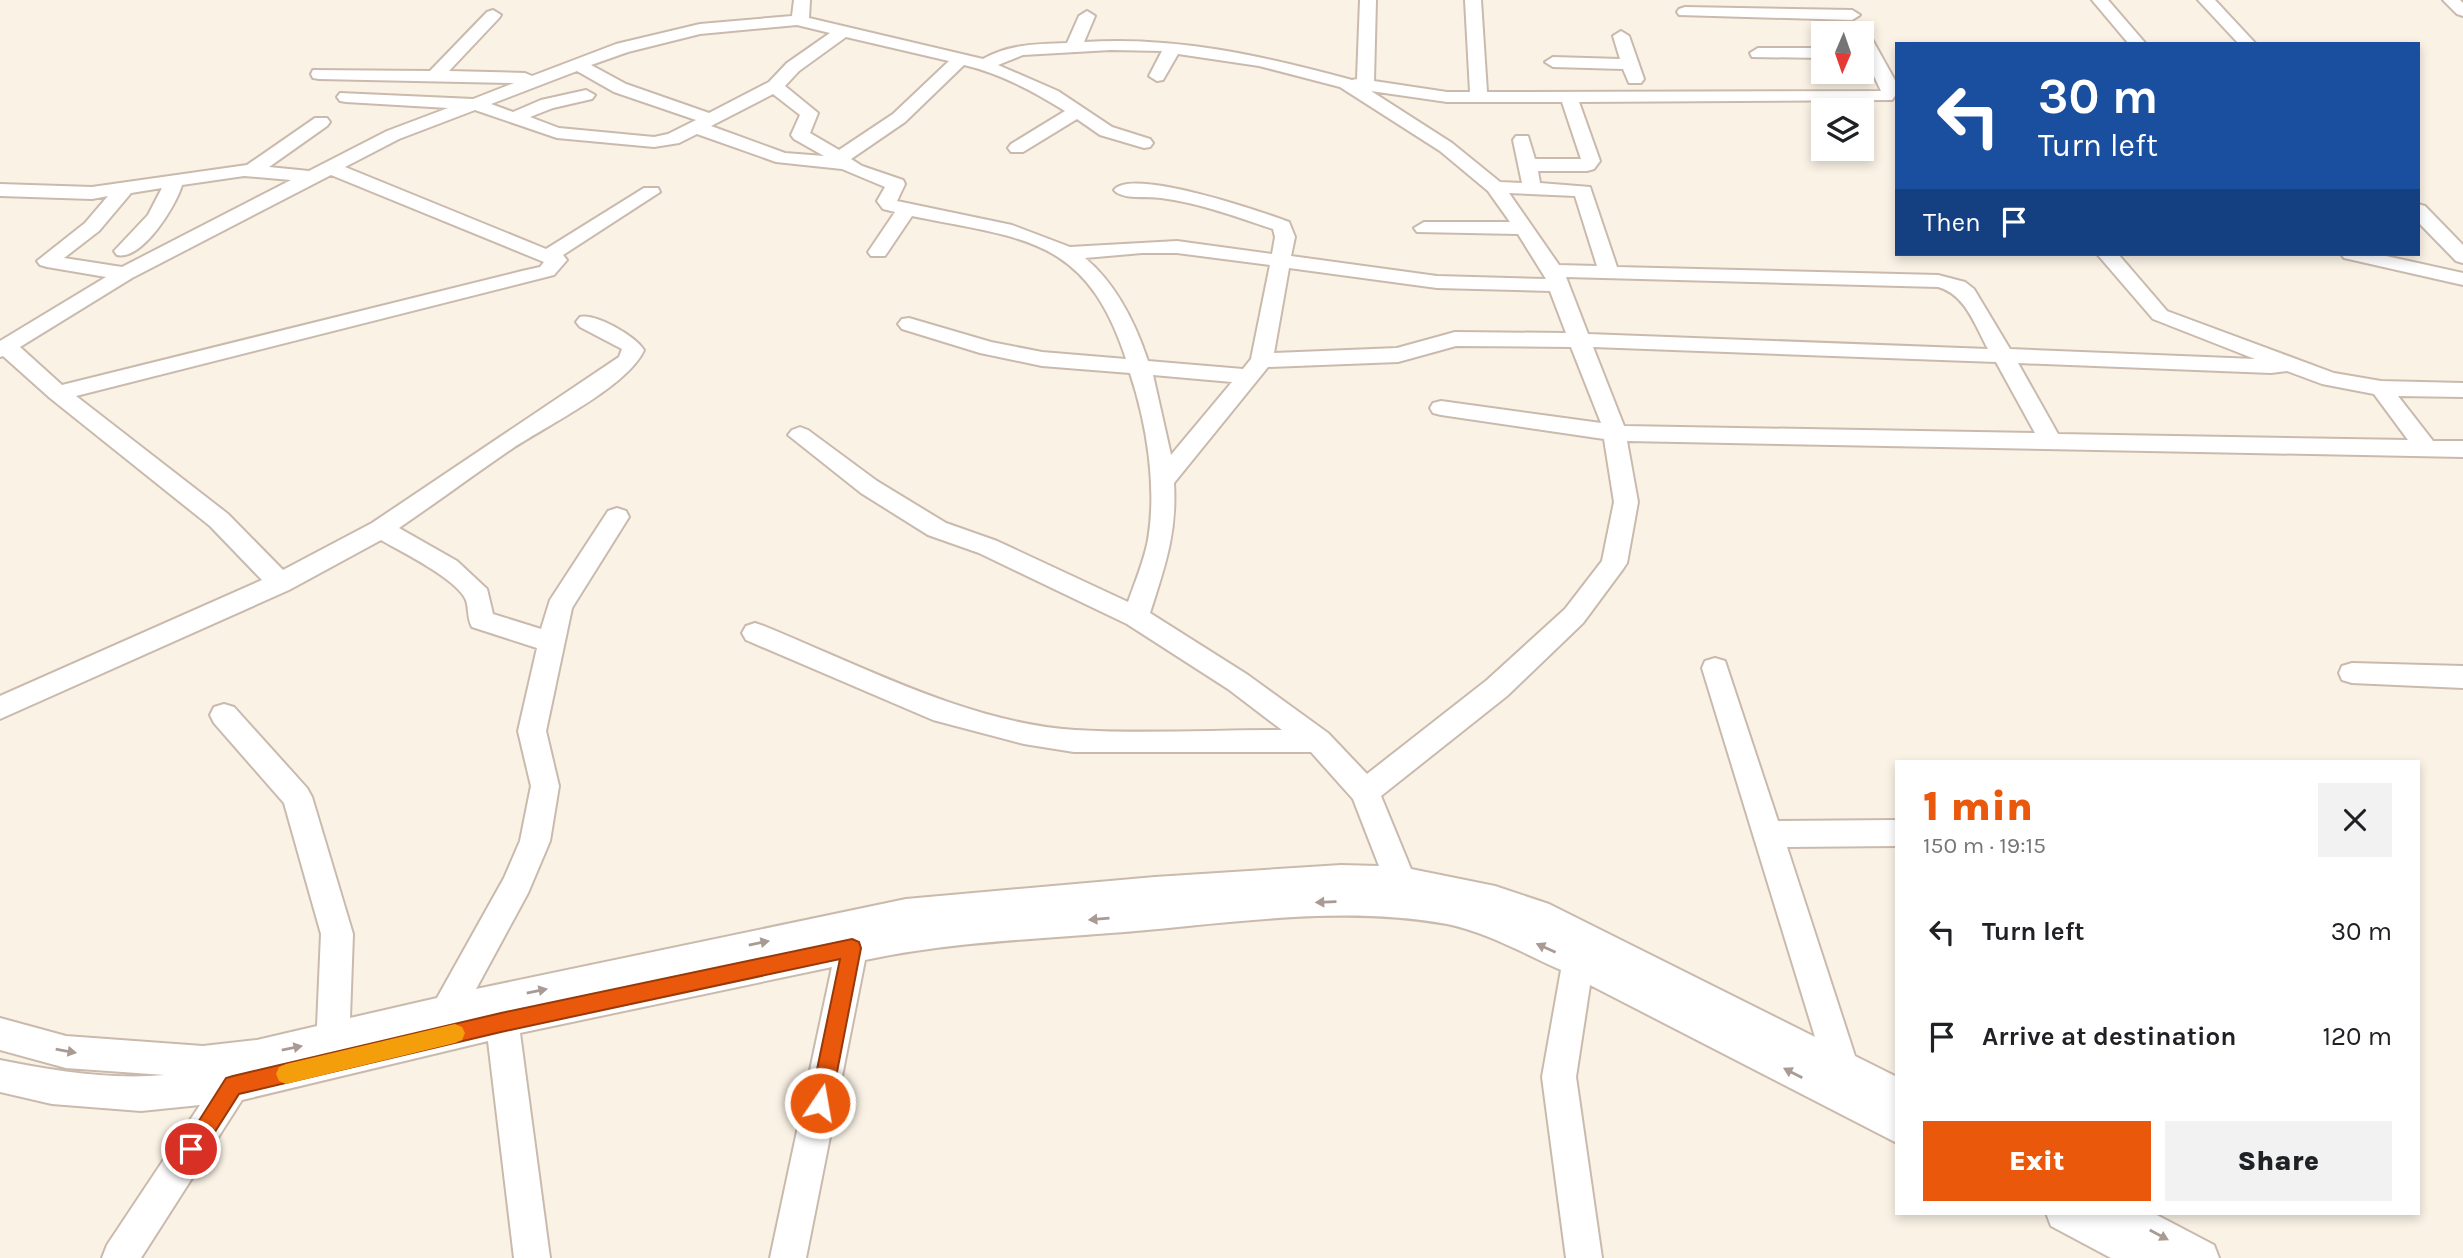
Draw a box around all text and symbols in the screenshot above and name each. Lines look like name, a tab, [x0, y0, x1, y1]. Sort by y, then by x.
north arrow	[1811, 21, 1874, 84]
map controls	[1811, 21, 1874, 161]
text: 30 m	[2038, 68, 2158, 125]
icon: left	[1923, 70, 2014, 161]
button: layers	[1811, 98, 1874, 161]
text: Turn left	[2038, 127, 2158, 164]
icon: arrive	[1995, 203, 2033, 241]
text: Then	[1923, 207, 1981, 238]
text: 1 min	[1923, 781, 2033, 831]
button: close	[2318, 783, 2392, 857]
text: 150 m · 19:15	[1923, 832, 2046, 859]
one-way arrow	[1315, 896, 1337, 908]
icon: left	[1923, 913, 1961, 951]
one-way arrow	[1088, 914, 1110, 925]
text: Turn left	[1982, 916, 2084, 947]
text: 30 m	[2331, 916, 2392, 947]
one-way arrow	[748, 937, 770, 948]
one-way arrow	[1536, 942, 1556, 954]
one-way arrow	[526, 985, 548, 996]
icon: arrive	[1923, 1018, 1961, 1056]
text: Arrive at destination	[1982, 1021, 2236, 1052]
text: 120 m	[2322, 1021, 2392, 1052]
one-way arrow	[281, 1043, 303, 1054]
one-way arrow	[55, 1046, 77, 1057]
position arrow	[783, 1066, 857, 1140]
one-way arrow	[1783, 1067, 1803, 1078]
pin	[161, 1119, 221, 1179]
button: Exit	[1923, 1121, 2151, 1201]
button: Share	[2165, 1121, 2392, 1201]
icon: arrive	[172, 1130, 210, 1168]
one-way arrow	[2149, 1230, 2169, 1241]

